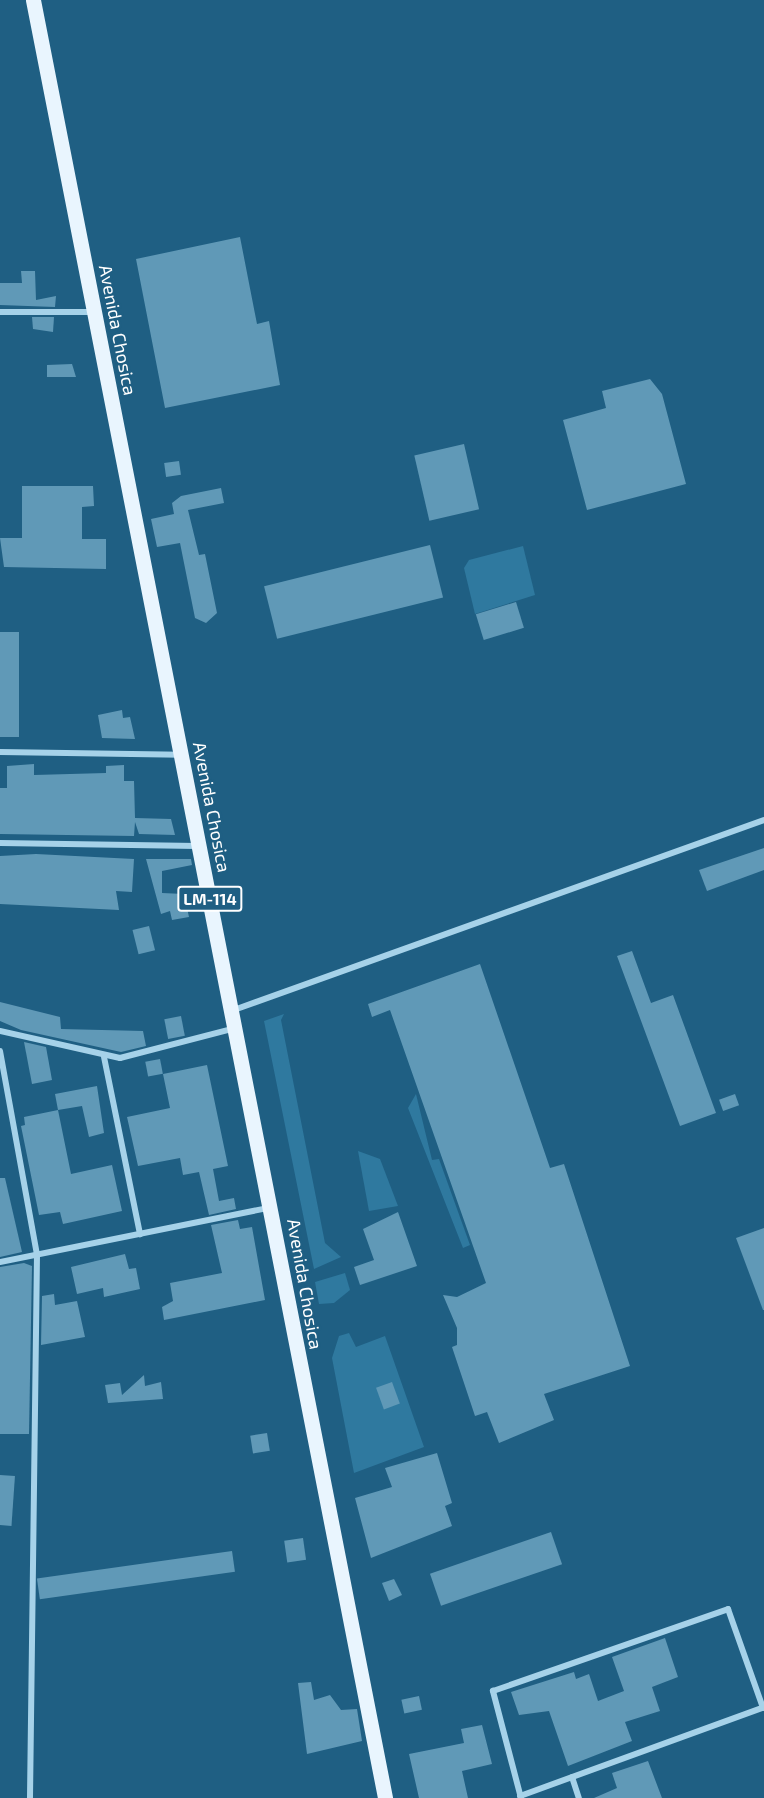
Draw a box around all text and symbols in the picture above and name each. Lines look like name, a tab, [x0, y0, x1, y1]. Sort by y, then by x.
street label: Avenida Chosica	[95, 263, 141, 397]
street label: Avenida Chosica	[189, 740, 235, 874]
road number: LM-114	[177, 886, 243, 912]
street label: Avenida Chosica	[283, 1217, 327, 1351]

